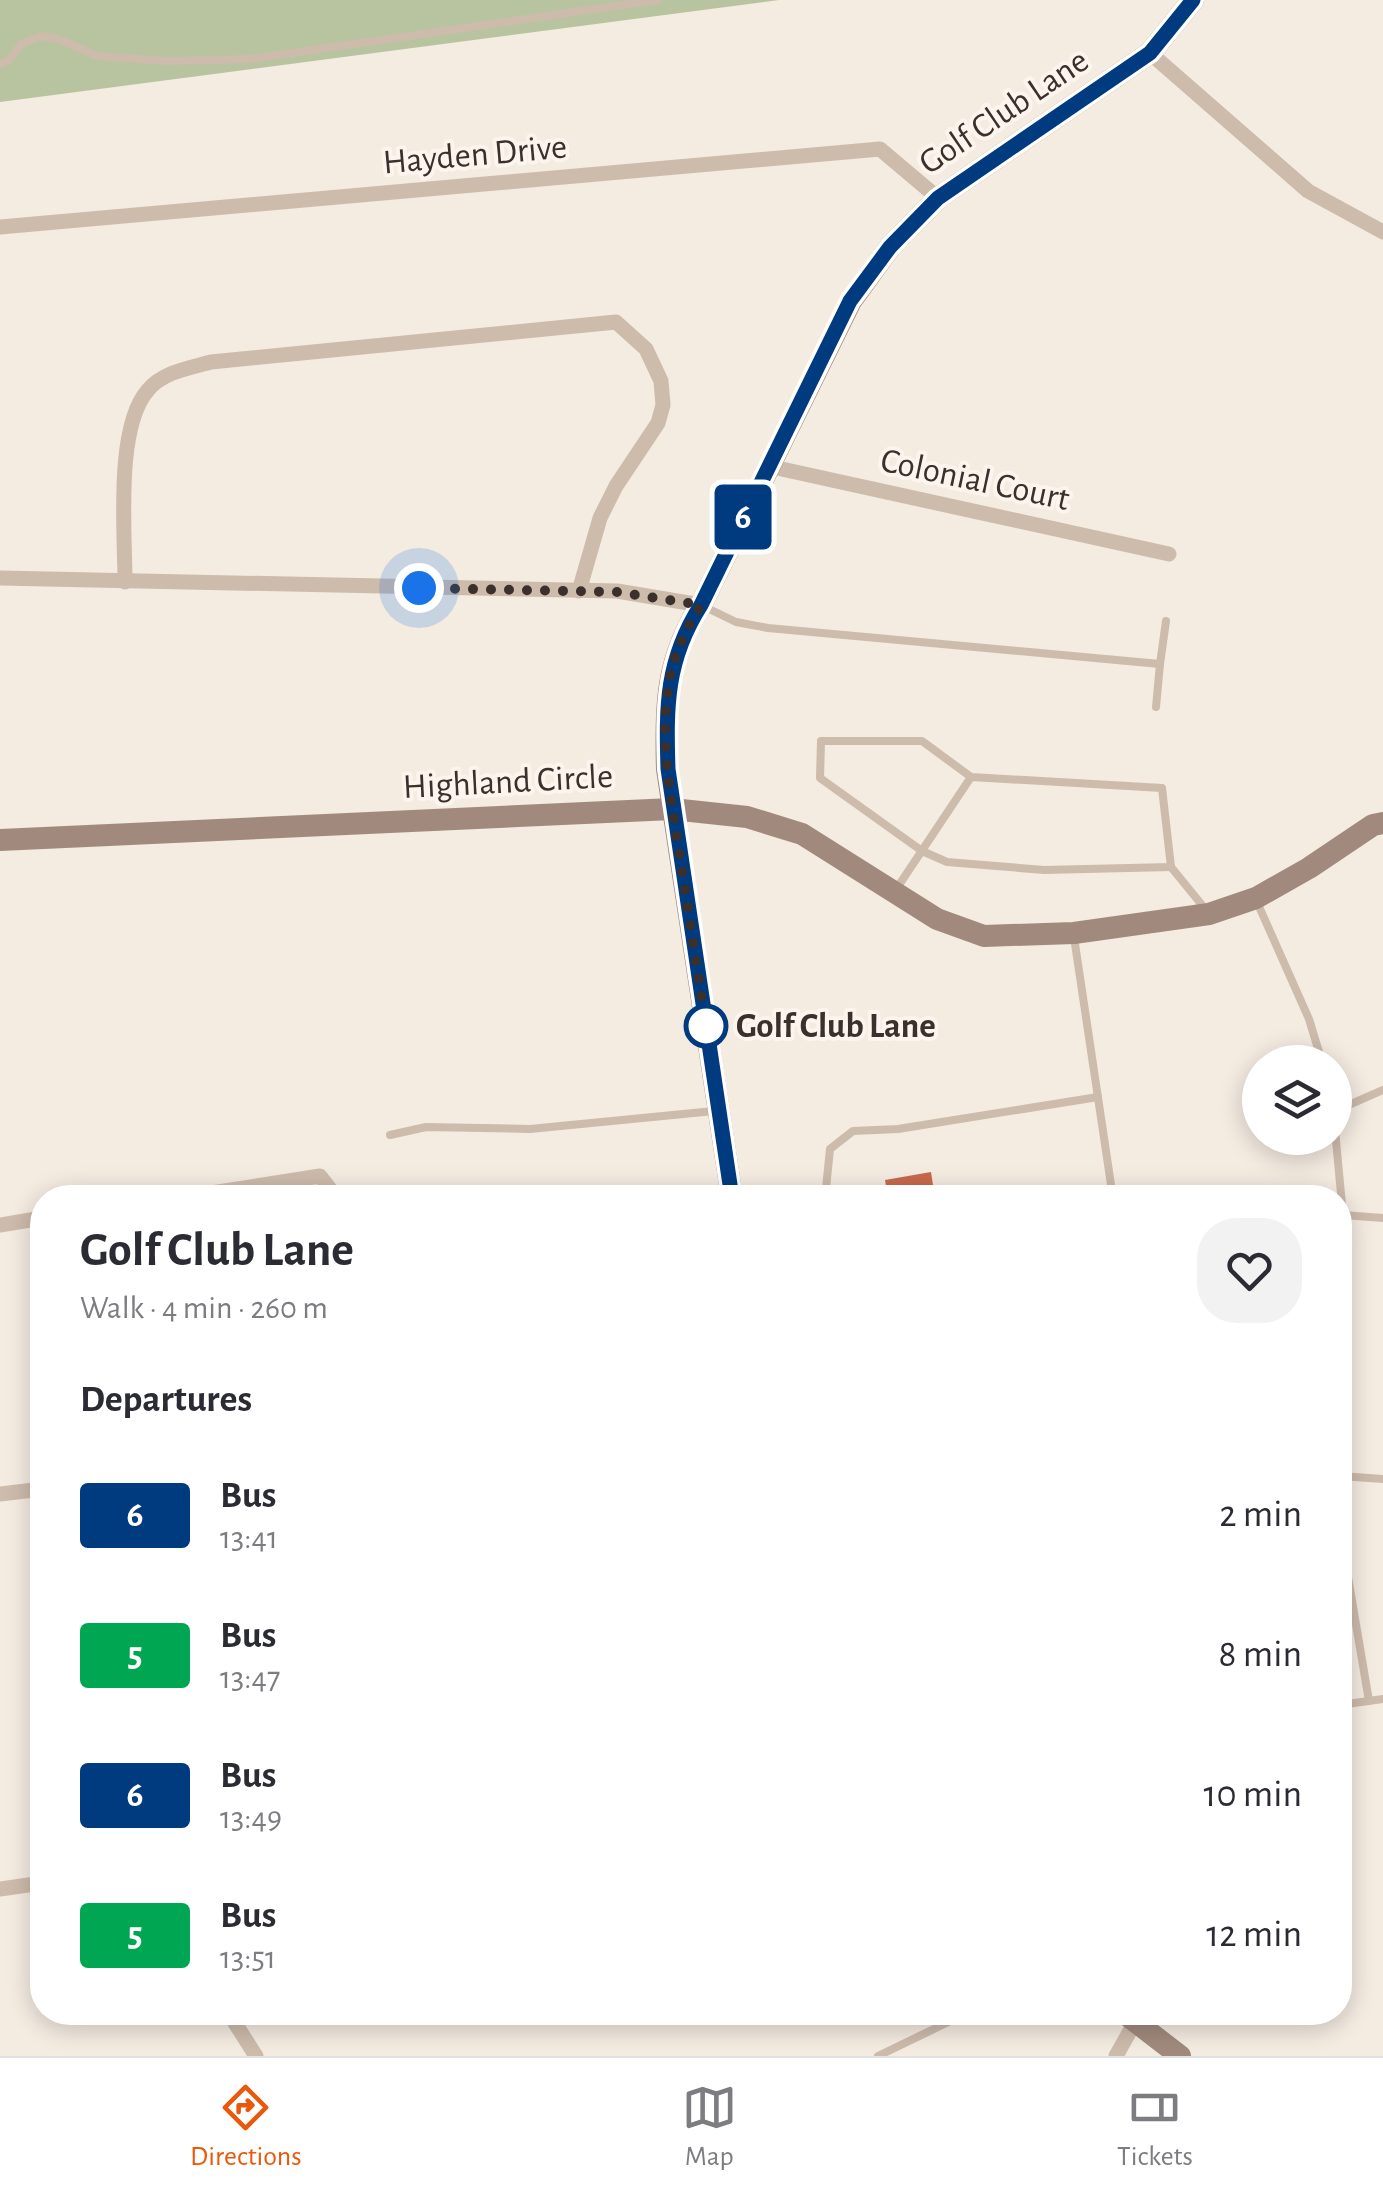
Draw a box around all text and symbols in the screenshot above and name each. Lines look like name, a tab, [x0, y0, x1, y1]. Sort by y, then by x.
street label: Golf Club Lane	[913, 43, 1095, 181]
street label: Hayden Drive	[382, 130, 568, 180]
street label: Colonial Court	[877, 443, 1073, 517]
line badge: 6	[710, 484, 776, 550]
text: 6	[735, 500, 751, 535]
your location	[394, 563, 444, 613]
street label: Highland Circle	[402, 759, 614, 805]
marker: Golf Club Lane	[685, 1005, 727, 1047]
place label: Golf Club Lane	[736, 1009, 936, 1044]
map controls	[1242, 1045, 1352, 1155]
button: layers	[1242, 1045, 1352, 1155]
button: heart	[1197, 1218, 1302, 1323]
text: Golf Club Lane	[80, 1227, 354, 1275]
text: Walk · 4 min · 260 m	[80, 1292, 328, 1324]
text: Departures	[80, 1381, 252, 1419]
text: Bus	[220, 1477, 276, 1515]
text: 2 min	[1219, 1496, 1302, 1534]
text: 6	[127, 1498, 143, 1533]
text: 13:41	[220, 1522, 278, 1554]
text: Bus	[220, 1617, 276, 1655]
text: 8 min	[1219, 1636, 1302, 1674]
text: 5	[127, 1638, 143, 1673]
text: 13:47	[220, 1662, 280, 1694]
text: Bus	[220, 1757, 276, 1795]
text: 10 min	[1203, 1776, 1302, 1814]
text: 6	[127, 1778, 143, 1813]
text: 13:49	[220, 1802, 282, 1834]
text: Bus	[220, 1897, 276, 1935]
text: 12 min	[1206, 1916, 1302, 1954]
text: 5	[127, 1918, 143, 1953]
text: 13:51	[220, 1942, 276, 1974]
tab: Directions	[190, 2080, 302, 2174]
tab: Map	[682, 2080, 737, 2174]
tab: Tickets	[1117, 2080, 1193, 2174]

